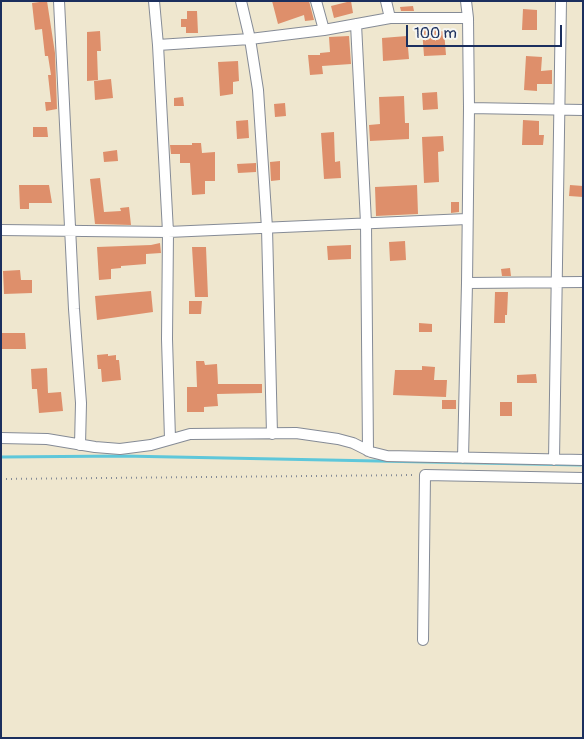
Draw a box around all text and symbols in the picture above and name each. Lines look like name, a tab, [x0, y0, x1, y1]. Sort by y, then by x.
scale bar	[409, 15, 565, 47]
text: 100 m	[414, 24, 457, 43]

